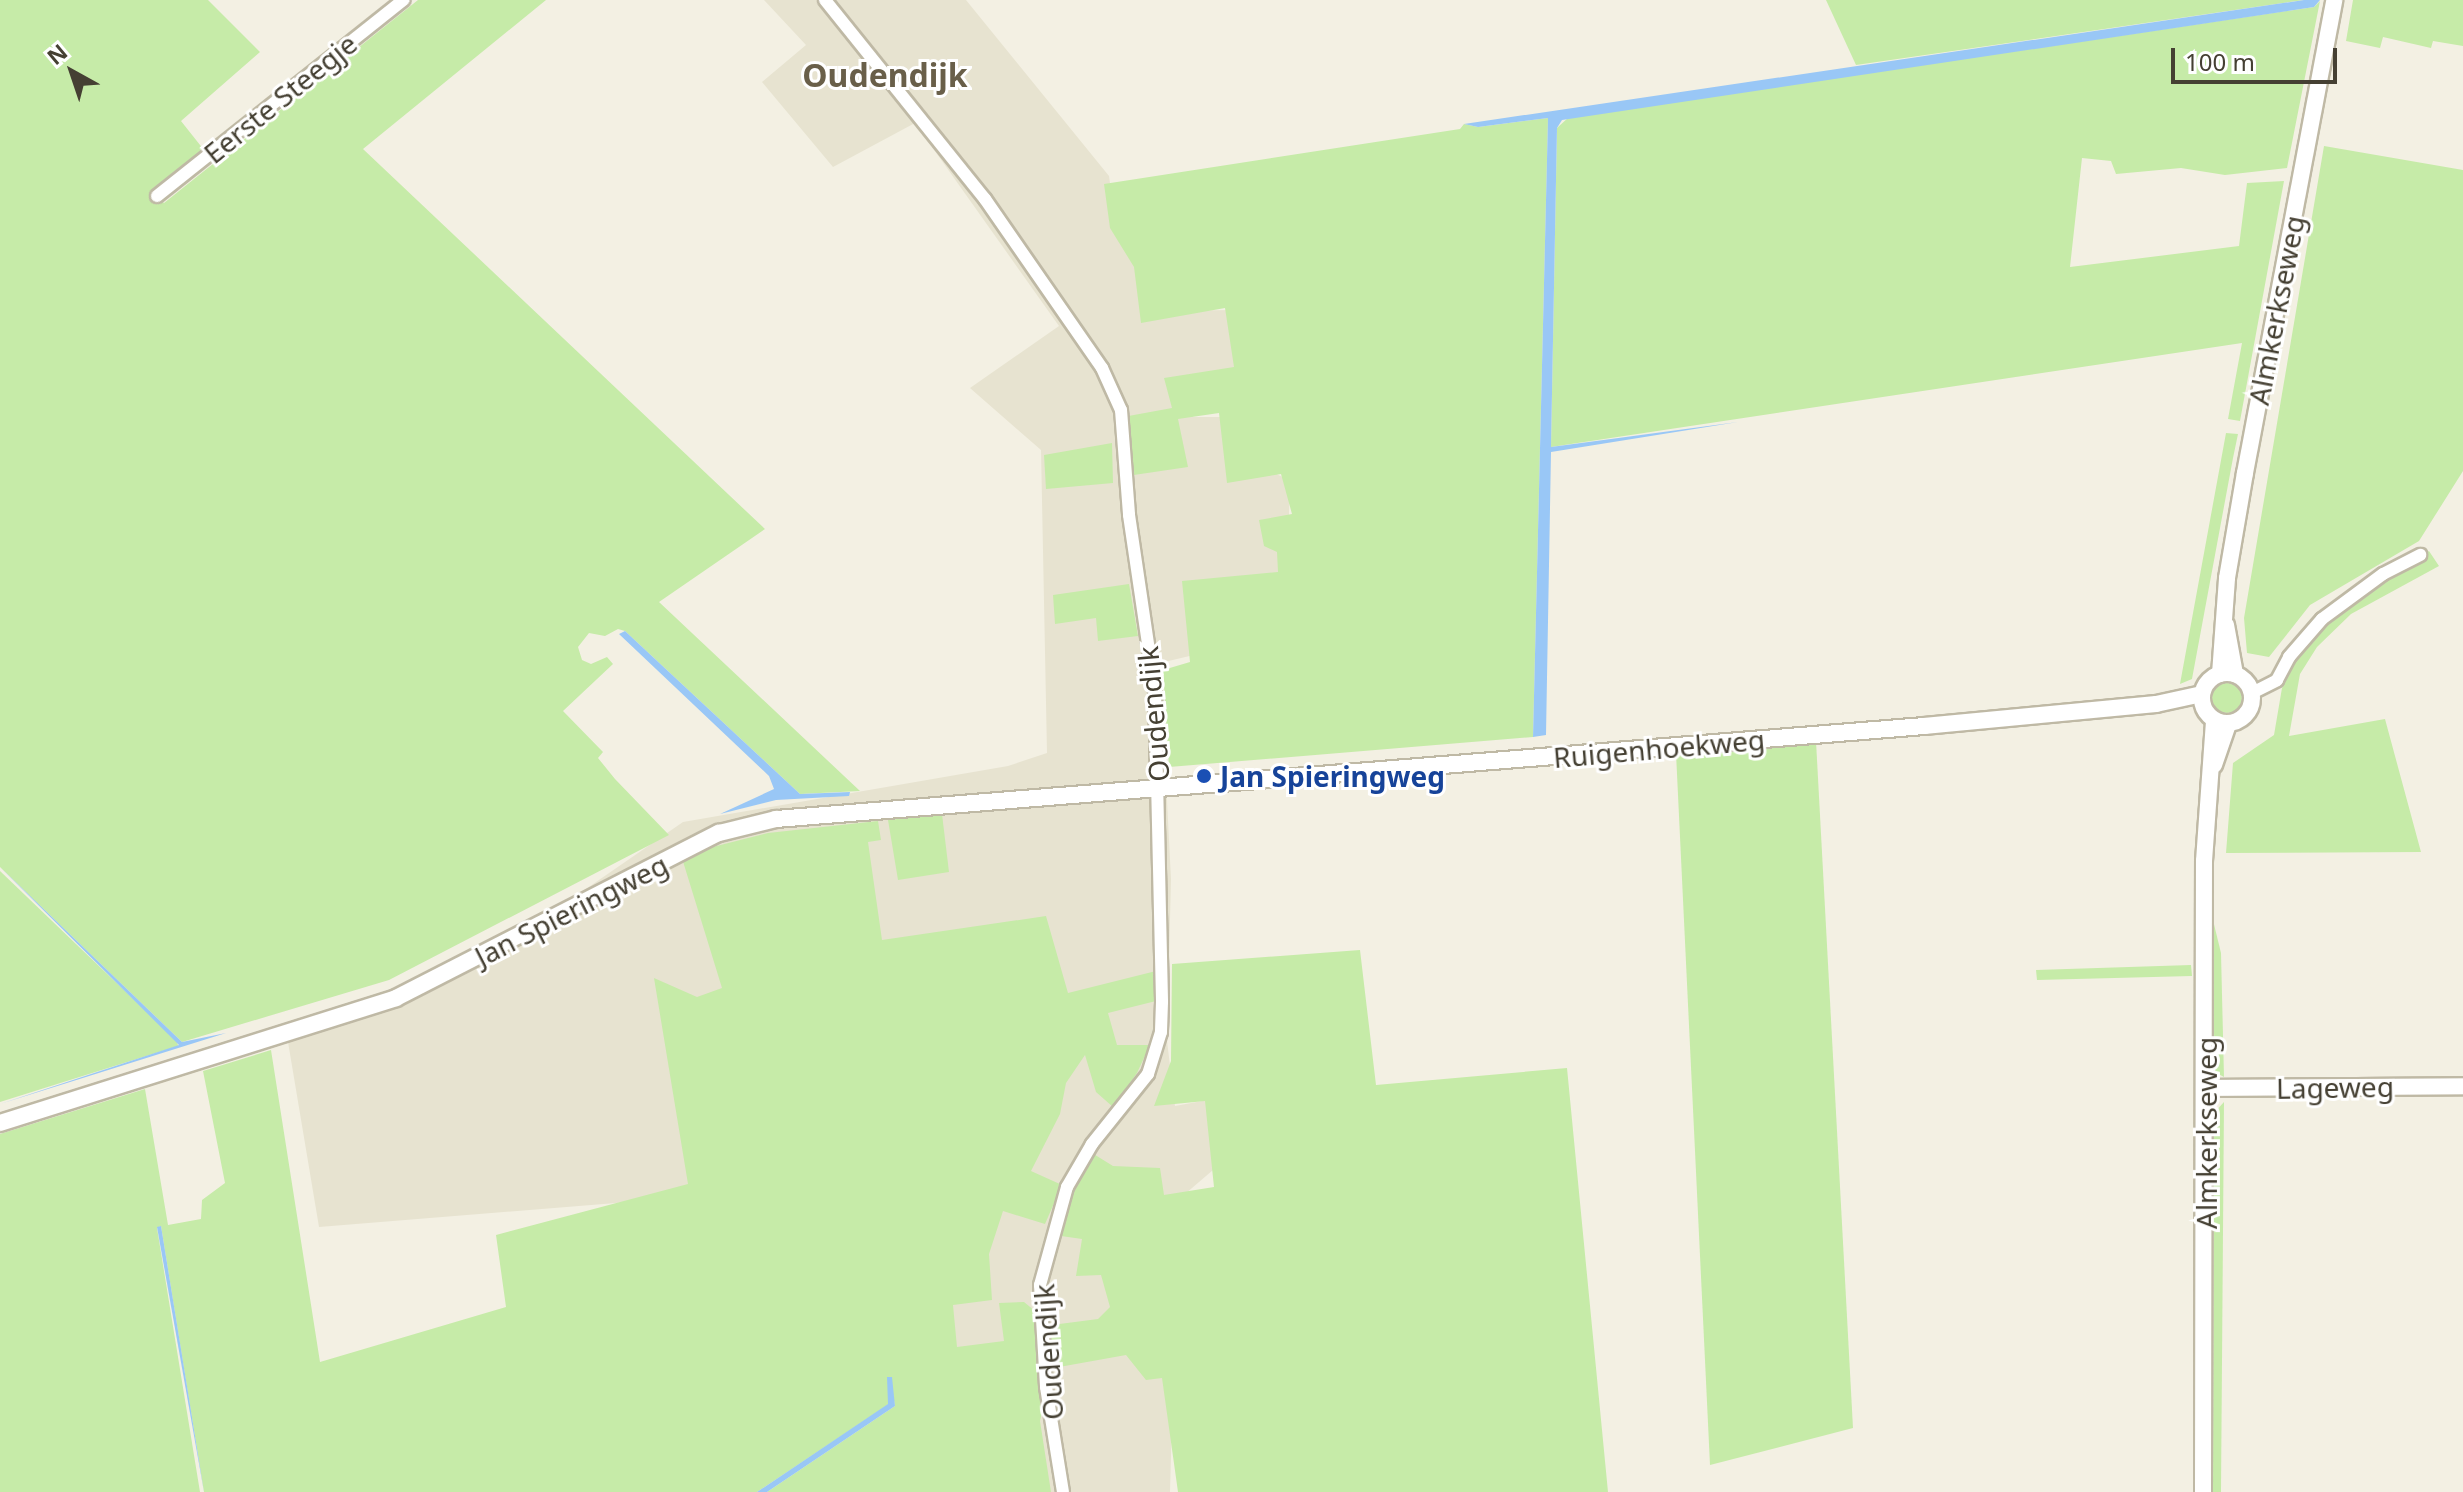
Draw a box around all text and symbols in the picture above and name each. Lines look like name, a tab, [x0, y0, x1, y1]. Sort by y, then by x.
street label: Eerste Steegje	[197, 26, 363, 170]
north arrow	[32, 32, 112, 112]
scale bar	[2175, 32, 2341, 82]
text: N	[40, 36, 73, 71]
text: 100 m	[2185, 45, 2255, 78]
district label: Oudendijk	[802, 56, 968, 94]
street label: Almkerkseweg	[2241, 212, 2311, 408]
street label: Oudendijk	[1130, 645, 1176, 783]
street label: Ruigenhoekweg	[1552, 722, 1766, 774]
place label: Jan Spieringweg	[1220, 759, 1445, 793]
marker: Jan Spieringweg	[1195, 767, 1213, 785]
street label: Jan Spieringweg	[469, 847, 673, 973]
street label: Almkerkseweg	[2189, 1037, 2223, 1229]
street label: Lageweg	[2276, 1069, 2394, 1105]
street label: Oudendijk	[1026, 1283, 1070, 1421]

